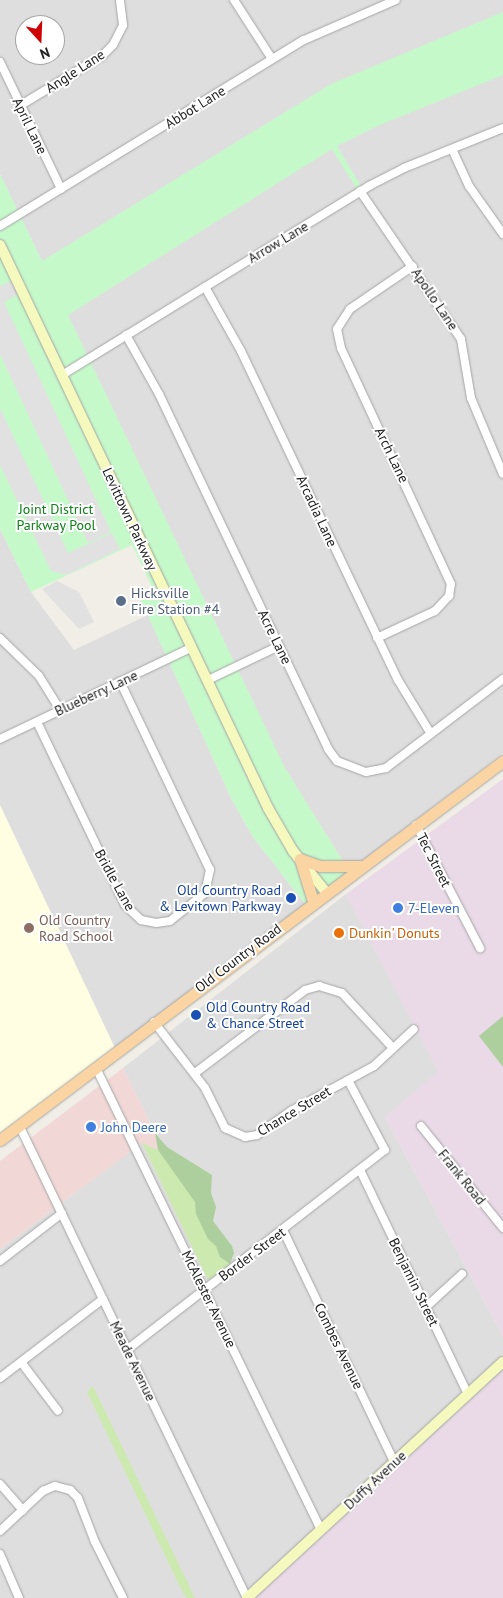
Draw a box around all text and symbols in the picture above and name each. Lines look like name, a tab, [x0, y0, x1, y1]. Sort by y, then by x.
north arrow	[15, 15, 65, 65]
text: N	[37, 43, 52, 63]
street label: Angle Lane	[42, 46, 108, 96]
street label: Abbot Lane	[162, 82, 228, 132]
street label: April Lane	[9, 95, 51, 157]
street label: Arrow Lane	[245, 217, 311, 267]
street label: Apollo Lane	[408, 265, 462, 333]
street label: Arch Lane	[371, 425, 413, 485]
street label: Levittown Parkway	[99, 465, 161, 573]
street label: Arcadia Lane	[293, 473, 341, 549]
park label: Joint District Parkway Pool	[16, 501, 96, 534]
place label: Hicksville Fire Station #4	[131, 585, 219, 618]
marker: Hicksville Fire Station #4	[115, 595, 127, 607]
street label: Acre Lane	[255, 607, 295, 667]
street label: Blueberry Lane	[52, 666, 140, 720]
street label: Tec Street	[413, 830, 455, 890]
street label: Bridle Lane	[91, 846, 139, 914]
place label: Old Country Road & Levitown Parkway	[159, 882, 281, 914]
marker: Old Country Road & Levitown Parkway	[285, 892, 297, 904]
place label: 7-Eleven	[408, 900, 460, 916]
marker: 7-Eleven	[392, 902, 404, 914]
place label: Old Country Road School	[39, 912, 113, 944]
street label: Old Country Road	[191, 920, 285, 996]
marker: Old Country Road School	[23, 922, 35, 934]
place label: Dunkin' Donuts	[349, 925, 441, 941]
marker: Dunkin' Donuts	[333, 927, 345, 939]
place label: Old Country Road & Chance Street	[206, 999, 311, 1032]
marker: Old Country Road & Chance Street	[190, 1009, 202, 1021]
street label: Chance Street	[254, 1082, 334, 1140]
place label: John Deere	[101, 1119, 167, 1135]
marker: John Deere	[85, 1121, 97, 1133]
street label: Frank Road	[434, 1146, 490, 1208]
street label: Border Street	[215, 1223, 289, 1285]
street label: Benjamin Street	[385, 1235, 443, 1329]
street label: McAlester Avenue	[178, 1247, 240, 1351]
street label: Combes Avenue	[311, 1300, 367, 1392]
street label: Meade Avenue	[106, 1318, 160, 1404]
street label: Duffy Avenue	[340, 1447, 410, 1513]

